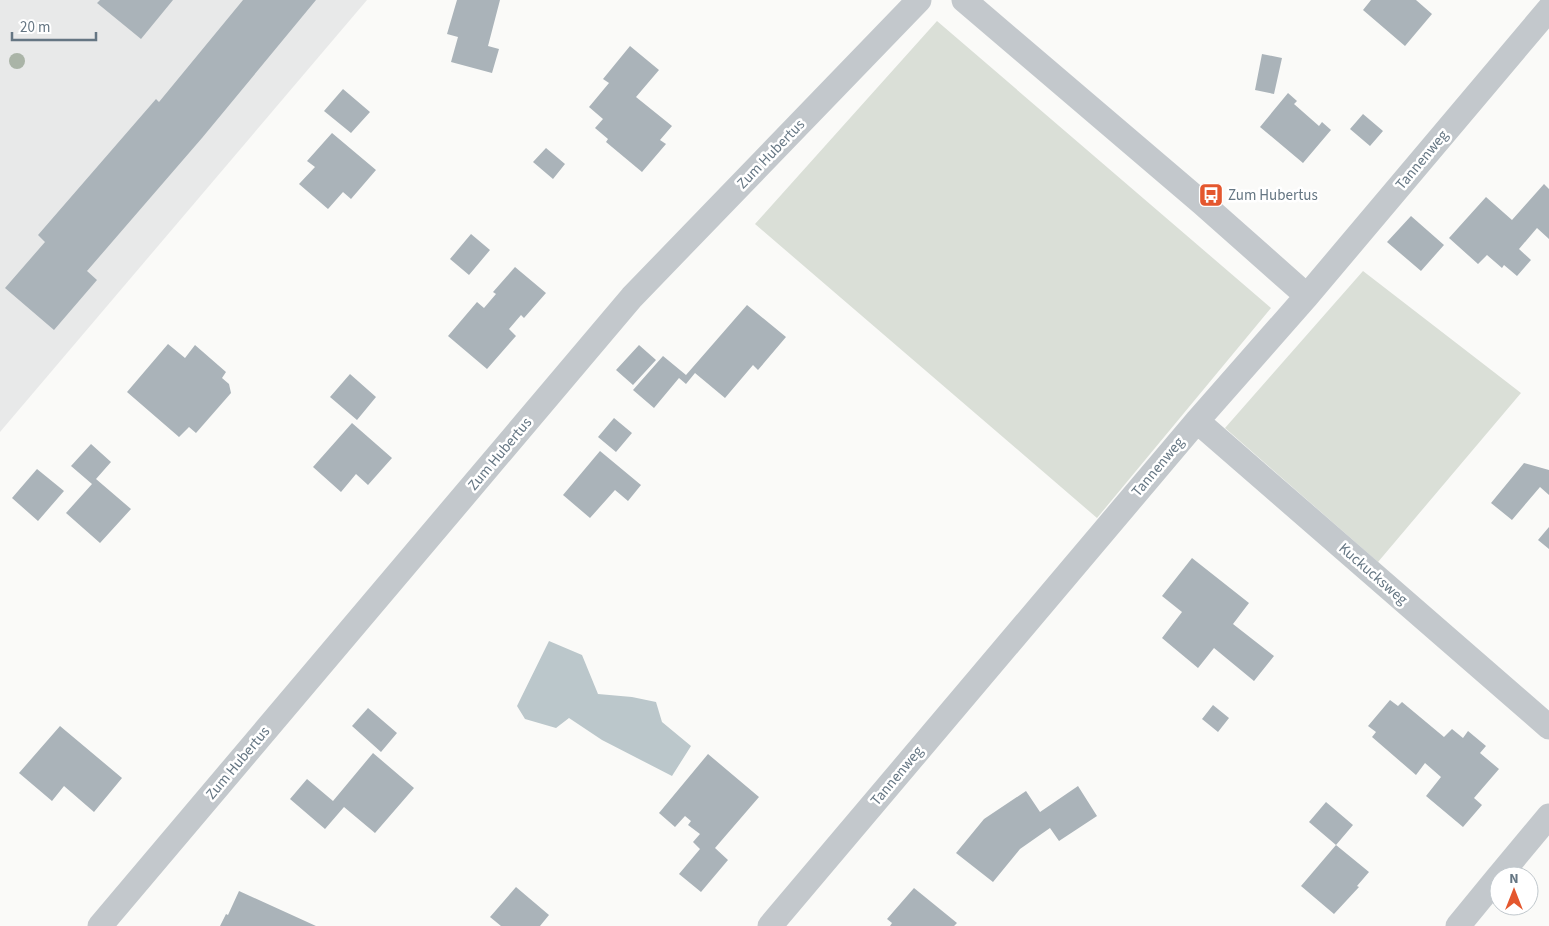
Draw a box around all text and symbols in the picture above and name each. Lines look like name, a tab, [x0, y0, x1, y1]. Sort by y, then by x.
scale bar	[12, 10, 96, 42]
text: 20 m	[20, 17, 50, 38]
street label: Zum Hubertus	[732, 114, 810, 194]
street label: Tannenweg	[1391, 125, 1454, 194]
bus stop icon: Zum Hubertus	[1198, 182, 1224, 208]
place label: Zum Hubertus	[1228, 185, 1318, 206]
street label: Zum Hubertus	[463, 413, 537, 495]
street label: Tannenweg	[1127, 432, 1190, 501]
street label: Kuckucksweg	[1334, 538, 1412, 610]
street label: Zum Hubertus	[201, 722, 275, 804]
street label: Tannenweg	[866, 741, 929, 810]
north arrow	[1489, 866, 1539, 916]
text: N	[1509, 869, 1519, 889]

